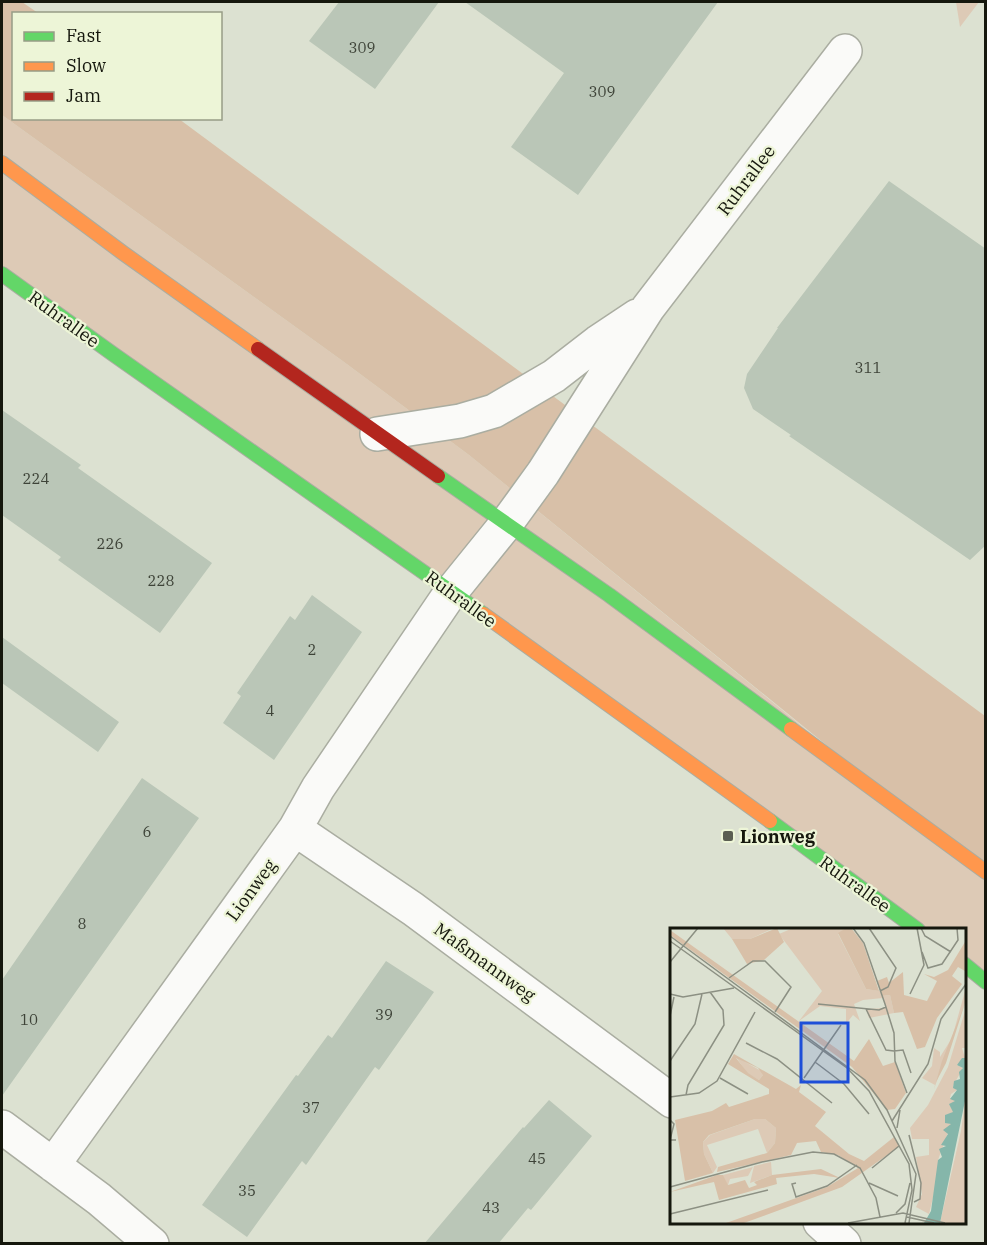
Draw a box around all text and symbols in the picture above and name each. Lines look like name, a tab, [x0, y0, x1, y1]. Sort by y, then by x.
legend	[12, 12, 222, 120]
text: Fast	[66, 24, 101, 47]
house number: 309	[348, 38, 376, 57]
text: Slow	[66, 54, 106, 77]
house number: 309	[588, 82, 616, 101]
text: Jam	[66, 84, 101, 107]
street label: Ruhrallee	[712, 140, 780, 220]
street label: Ruhrallee	[24, 286, 104, 352]
house number: 311	[854, 358, 882, 377]
house number: 224	[22, 469, 50, 488]
house number: 226	[96, 534, 124, 553]
street label: Ruhrallee	[421, 566, 501, 632]
house number: 228	[147, 571, 175, 590]
house number: 2	[307, 640, 317, 659]
house number: 4	[265, 701, 275, 720]
house number: 6	[142, 822, 152, 841]
place label: Lionweg	[740, 825, 816, 848]
marker: Lionweg	[721, 829, 735, 843]
street label: Ruhrallee	[815, 851, 895, 917]
street label: Lionweg	[221, 854, 281, 926]
house number: 8	[77, 914, 87, 933]
street label: Maßmannweg	[430, 917, 541, 1007]
inset map	[670, 928, 966, 1224]
house number: 39	[375, 1005, 393, 1024]
house number: 10	[20, 1010, 38, 1029]
house number: 37	[302, 1098, 320, 1117]
house number: 45	[528, 1149, 546, 1168]
house number: 35	[238, 1181, 256, 1200]
house number: 43	[482, 1198, 500, 1217]

